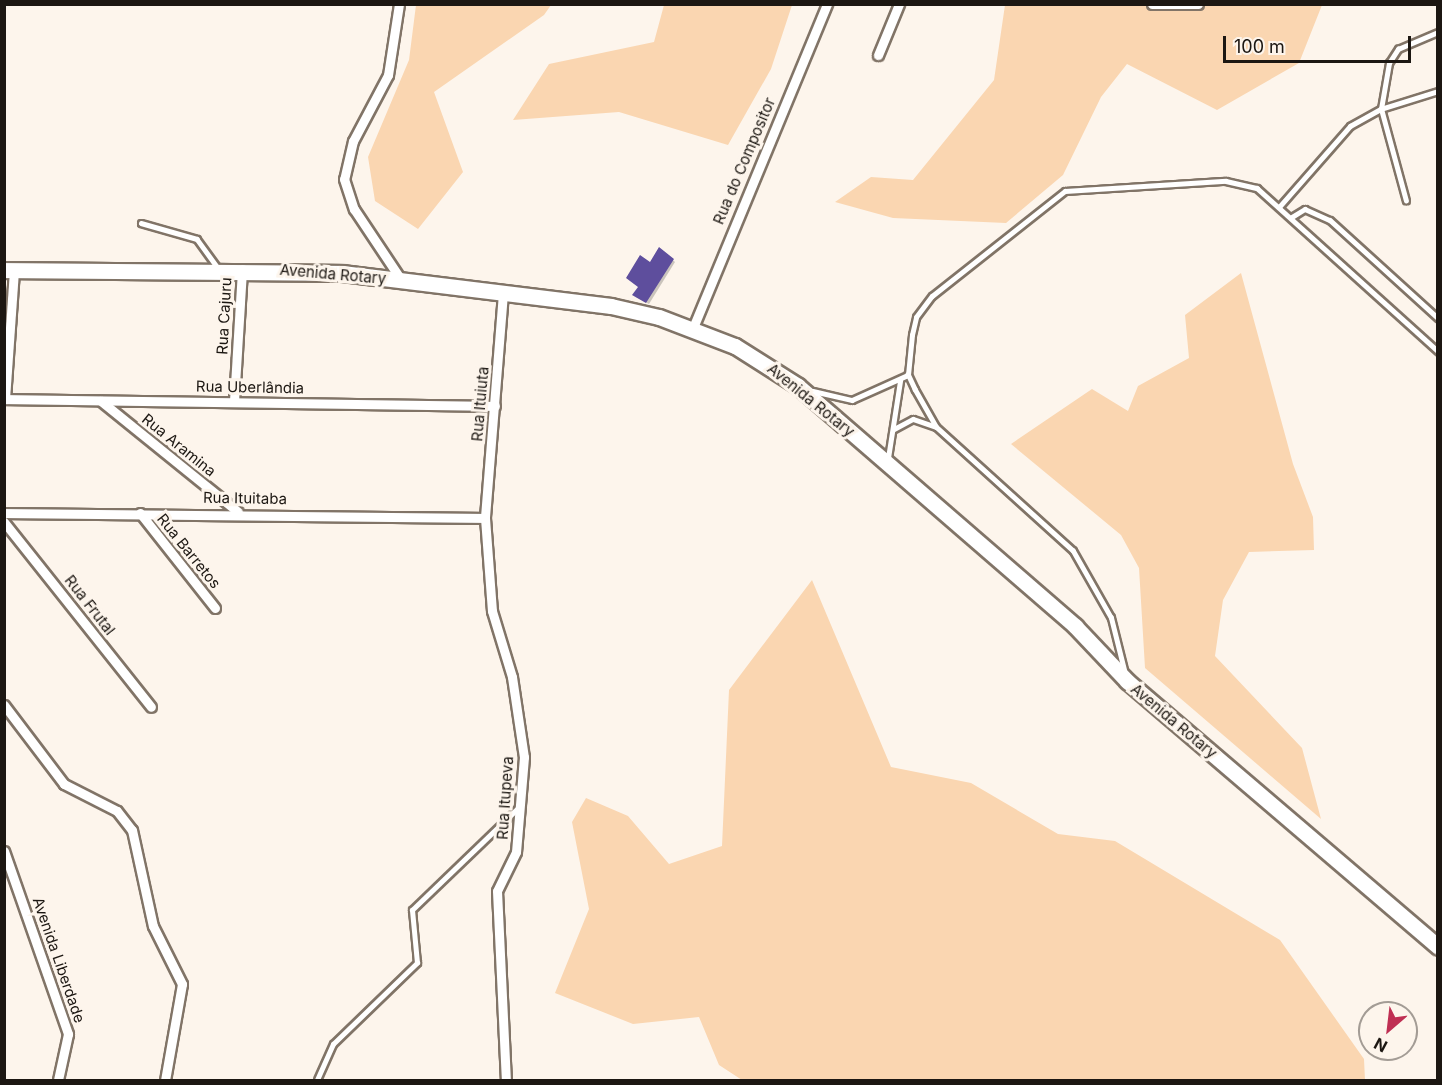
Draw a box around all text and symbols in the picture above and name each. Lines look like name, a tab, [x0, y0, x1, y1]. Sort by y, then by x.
scale bar	[1226, 24, 1414, 62]
text: 100 m	[1234, 36, 1285, 57]
street label: Rua do Compositor	[709, 95, 779, 227]
street label: Avenida Rotary	[279, 260, 387, 288]
street label: Rua Cajuru	[213, 277, 235, 355]
street label: Avenida Rotary	[764, 359, 858, 441]
street label: Rua Ituiuta	[468, 366, 492, 442]
street label: Rua Uberlândia	[196, 377, 304, 397]
street label: Rua Aramina	[139, 410, 219, 480]
street label: Rua Ituitaba	[203, 488, 287, 508]
street label: Rua Barretos	[153, 510, 225, 592]
street label: Rua Frutal	[61, 571, 119, 639]
street label: Avenida Rotary	[1127, 680, 1221, 762]
street label: Rua Itupeva	[493, 756, 517, 840]
street label: Avenida Liberdade	[29, 895, 89, 1025]
north arrow	[1358, 1001, 1418, 1061]
text: N	[1370, 1033, 1391, 1057]

